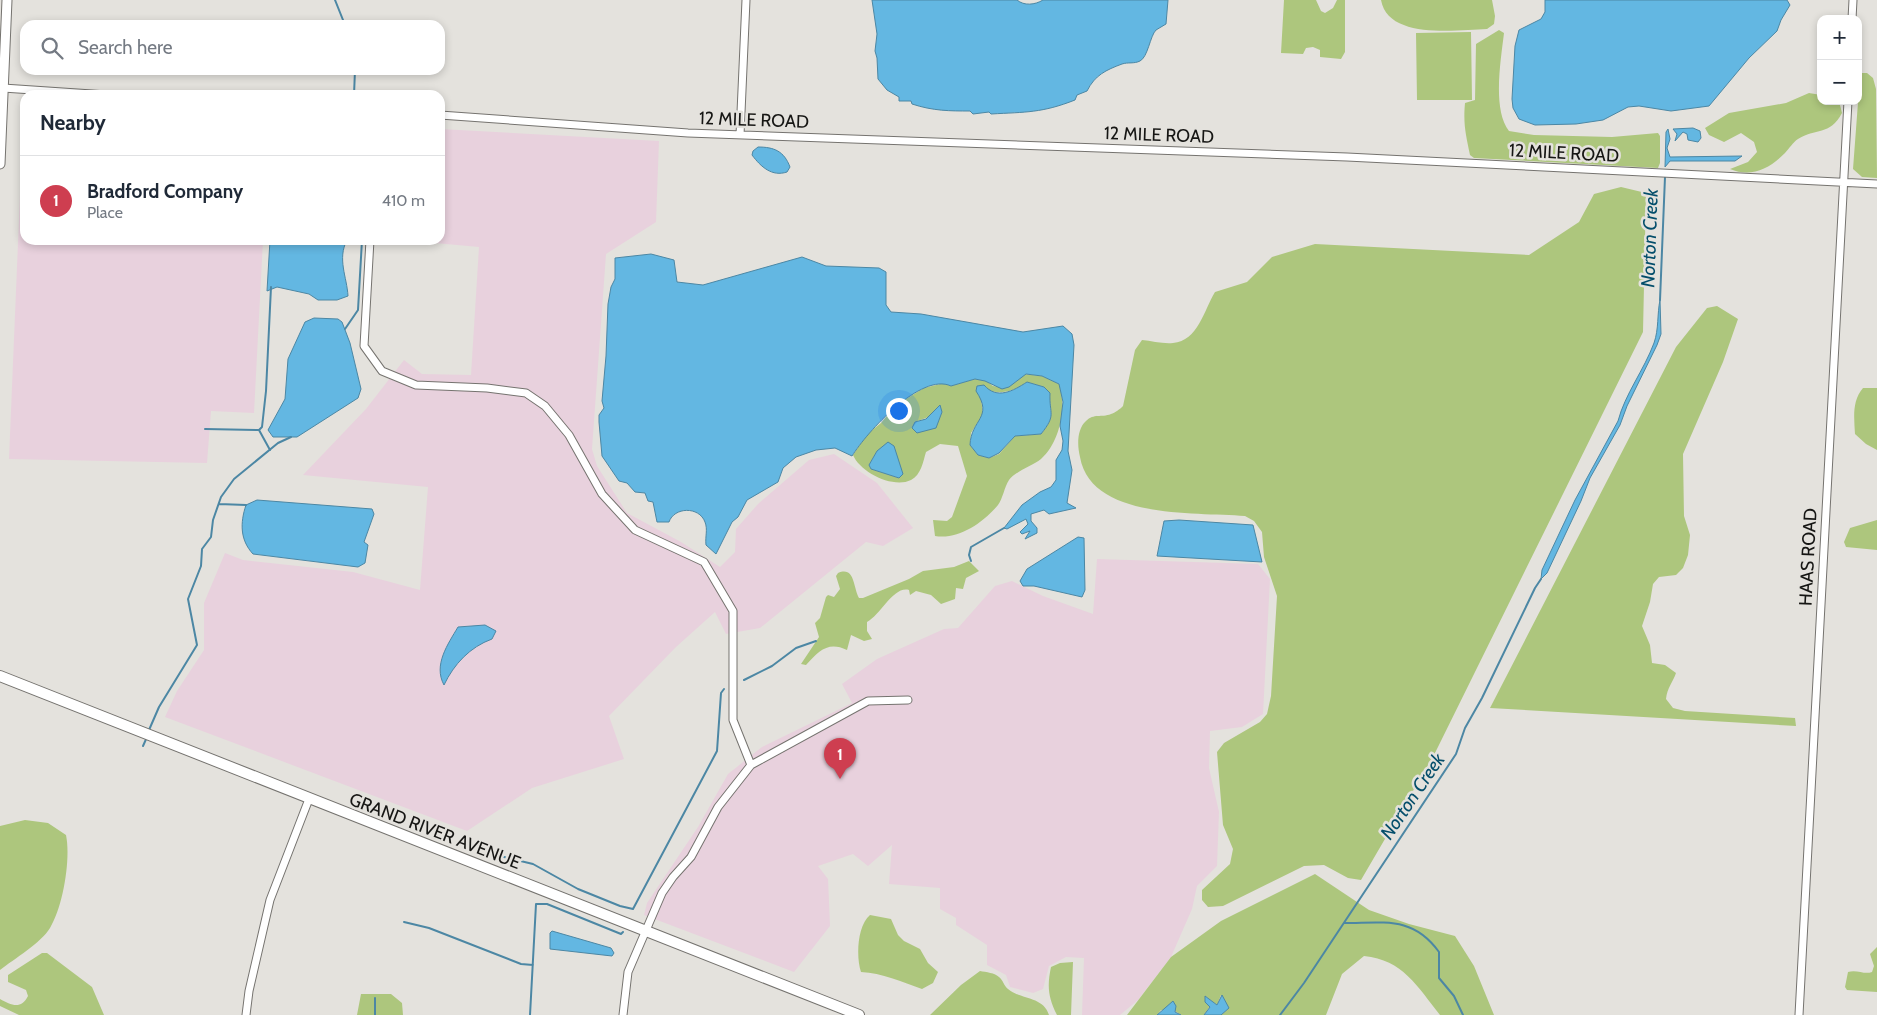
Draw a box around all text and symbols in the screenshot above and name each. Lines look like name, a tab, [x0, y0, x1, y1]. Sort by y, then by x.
map controls	[1817, 15, 1862, 105]
button: +	[1817, 15, 1862, 60]
search box	[20, 20, 445, 75]
icon: search	[38, 34, 66, 62]
text: Search here	[78, 36, 172, 59]
button: −	[1817, 60, 1862, 105]
street label: 12 MILE ROAD	[699, 107, 809, 133]
text: Nearby	[40, 110, 106, 135]
street label: 12 MILE ROAD	[1104, 122, 1214, 148]
street label: 12 MILE ROAD	[1508, 139, 1620, 167]
text: Bradford Company	[87, 180, 243, 203]
water label: Norton Creek	[1636, 187, 1663, 288]
text: 1	[53, 191, 59, 210]
text: 410 m	[382, 191, 425, 210]
text: Place	[87, 203, 123, 222]
your location	[886, 398, 912, 424]
street label: HAAS ROAD	[1794, 507, 1822, 607]
pin: 1	[824, 738, 856, 779]
water label: Norton Creek	[1375, 748, 1450, 844]
street label: GRAND RIVER AVENUE	[346, 788, 524, 874]

